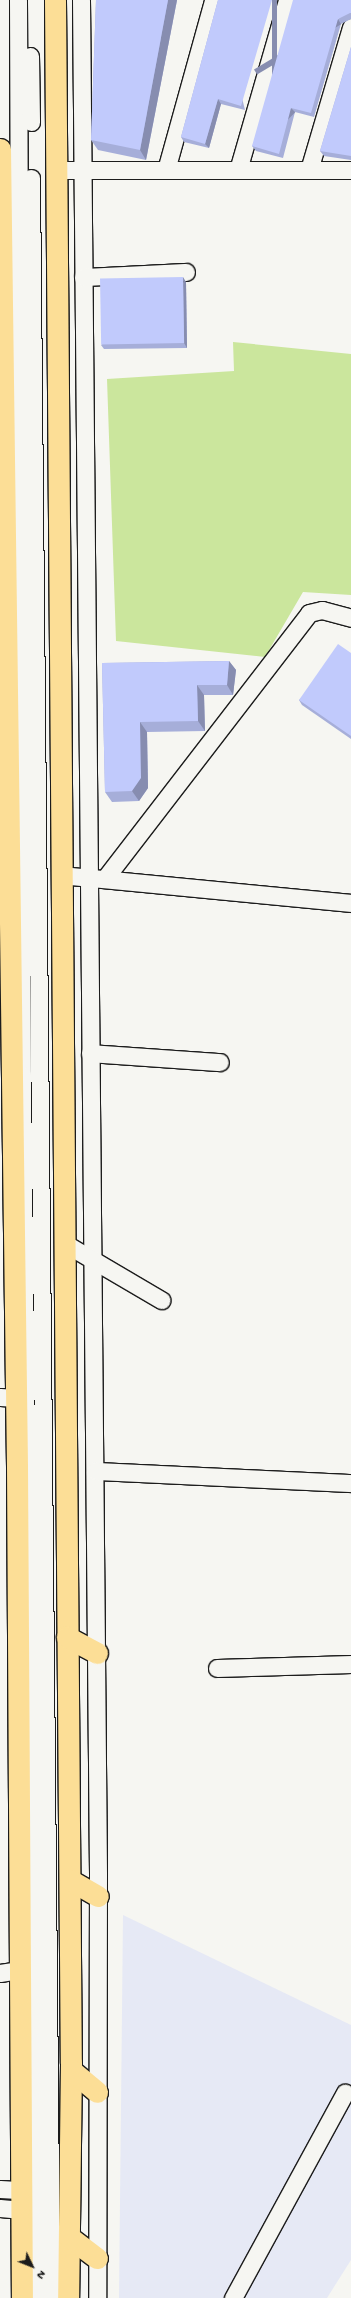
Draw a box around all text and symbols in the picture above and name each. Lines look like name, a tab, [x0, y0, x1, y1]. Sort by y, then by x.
north arrow	[12, 2246, 52, 2286]
text: N	[34, 2267, 48, 2281]

